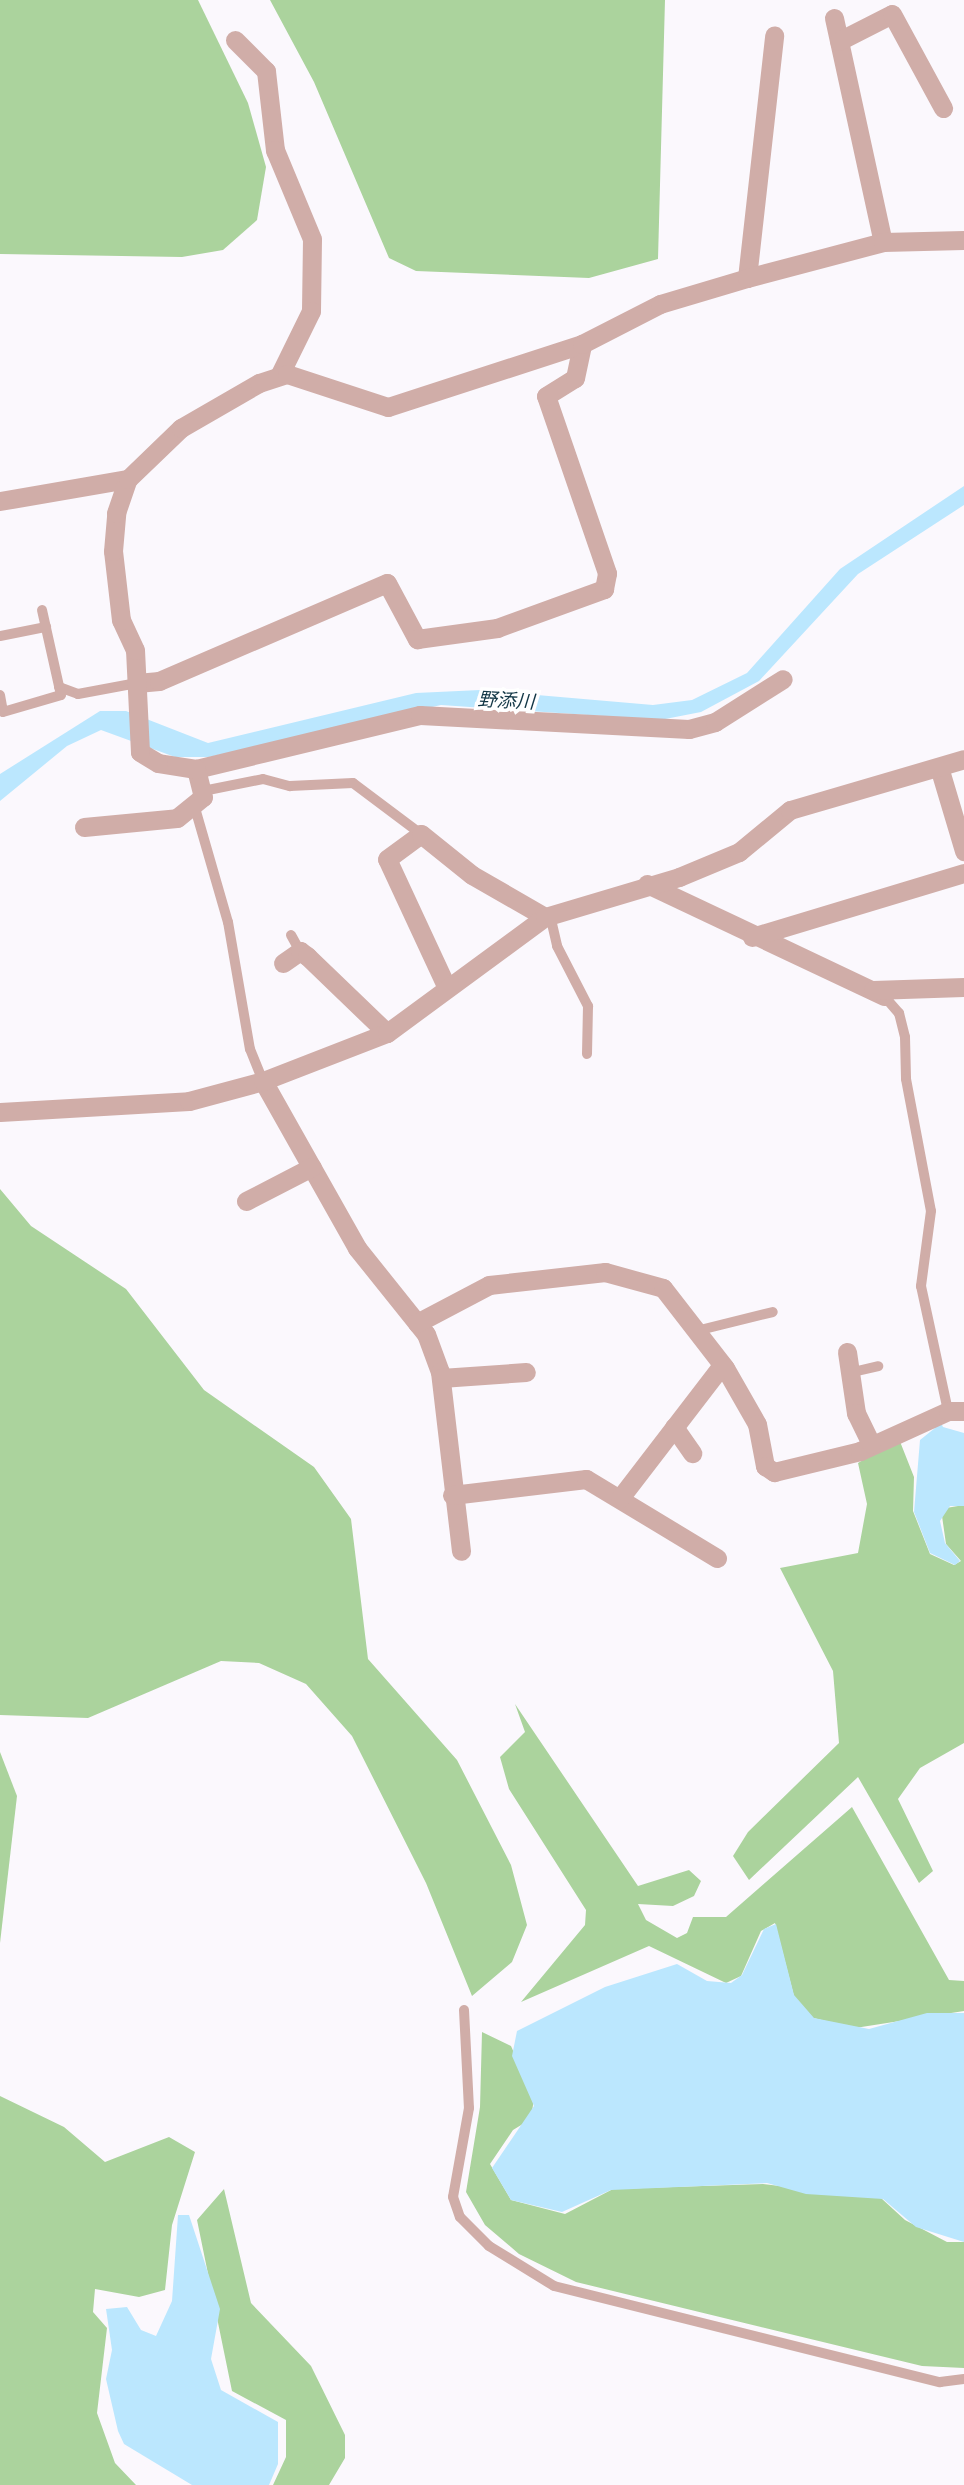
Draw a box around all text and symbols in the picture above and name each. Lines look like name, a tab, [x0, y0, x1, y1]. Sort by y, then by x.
water label: 野添川	[477, 688, 535, 714]

